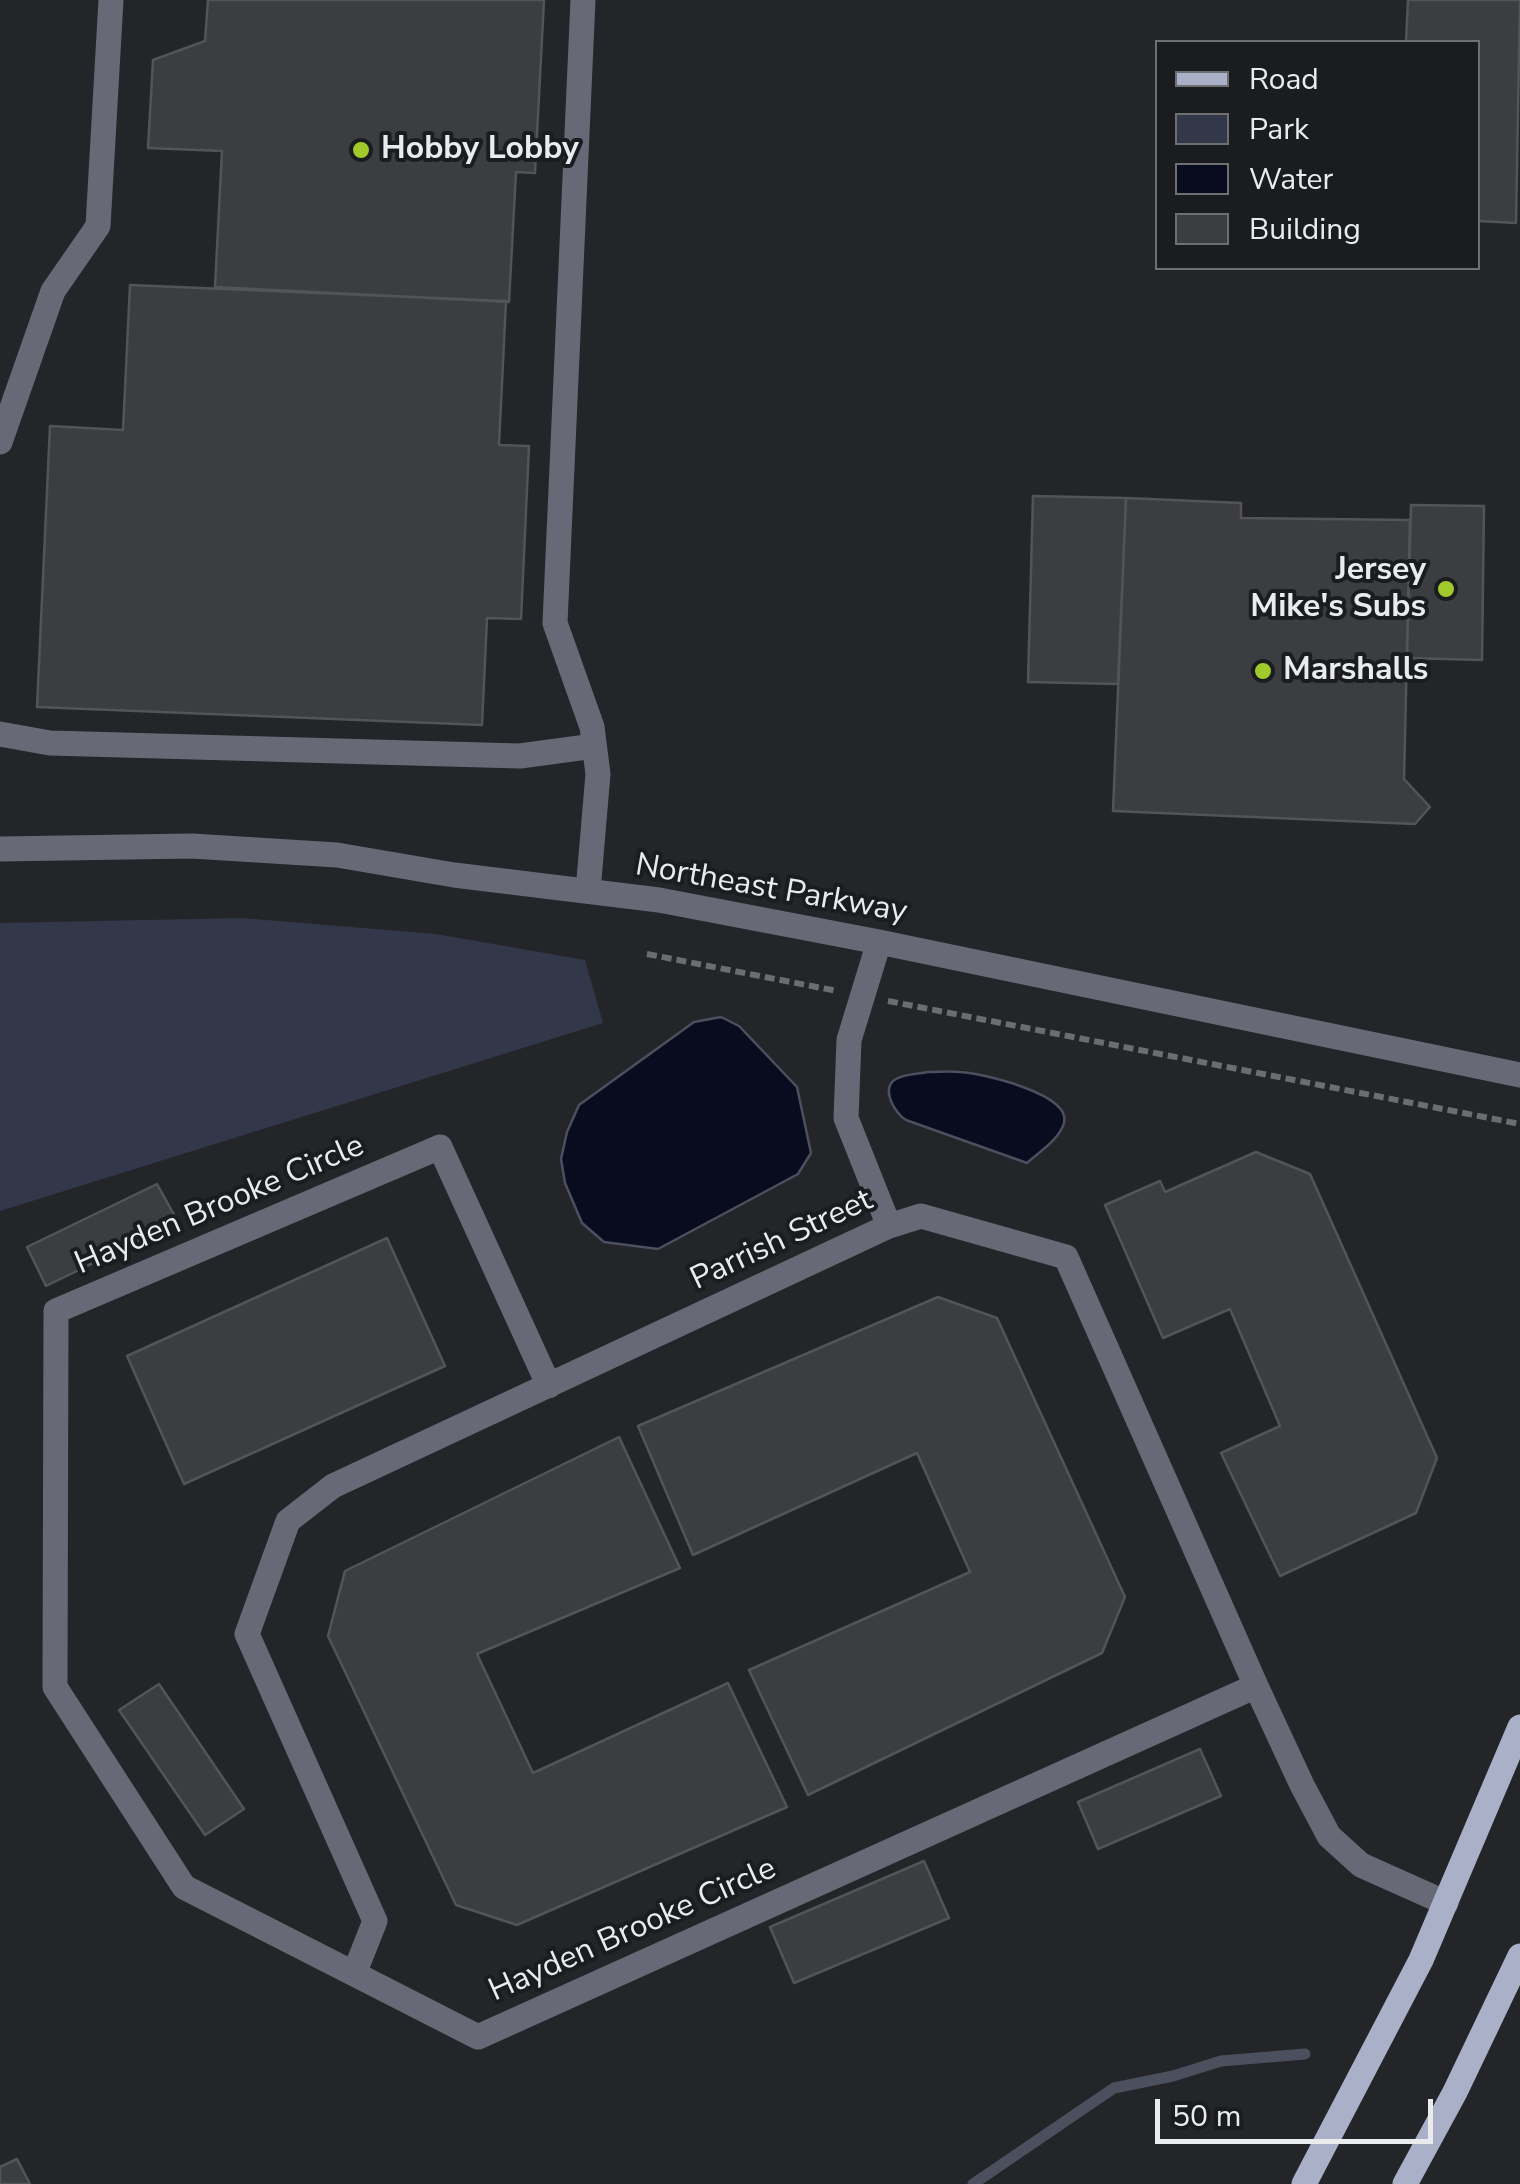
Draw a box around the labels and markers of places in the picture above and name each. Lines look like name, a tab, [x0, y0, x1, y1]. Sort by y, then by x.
place label: Hobby Lobby	[381, 131, 579, 169]
marker: Hobby Lobby	[350, 139, 372, 161]
place label: Jersey Mike's Subs	[1250, 552, 1426, 627]
marker: Jersey Mike's Subs	[1435, 578, 1457, 600]
place label: Marshalls	[1283, 652, 1428, 690]
marker: Marshalls	[1252, 660, 1274, 682]

